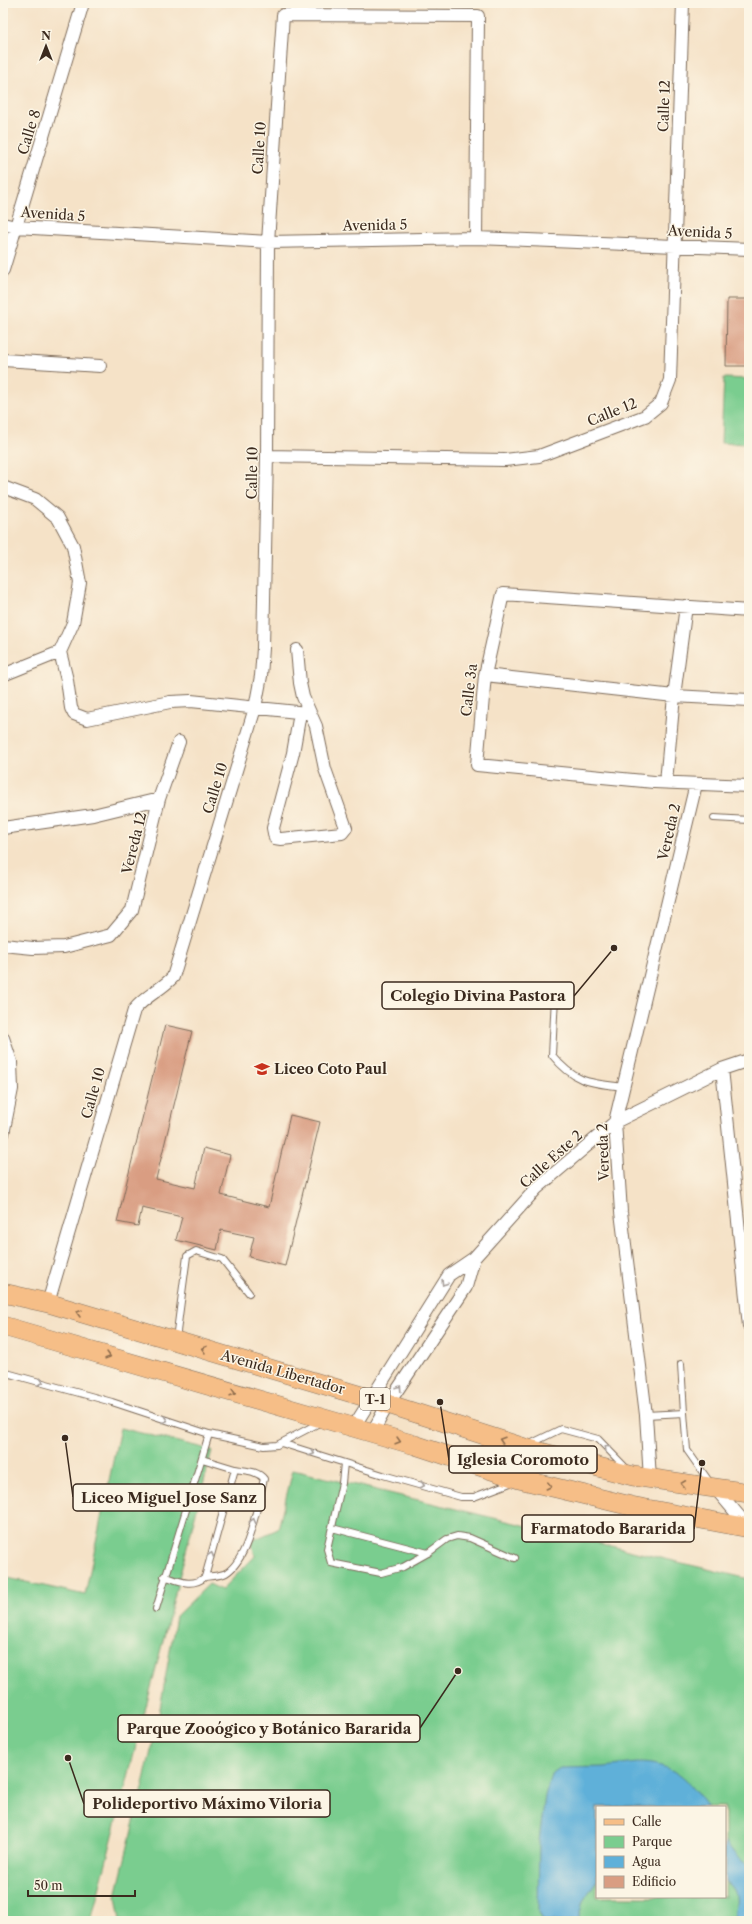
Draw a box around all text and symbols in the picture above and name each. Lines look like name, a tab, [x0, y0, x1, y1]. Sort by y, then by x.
north arrow	[26, 26, 66, 66]
text: N	[41, 29, 51, 43]
street label: Calle 12	[654, 80, 674, 132]
street label: Calle 8	[14, 107, 44, 157]
street label: Calle 10	[248, 121, 270, 175]
street label: Avenida 5	[19, 203, 86, 225]
street label: Avenida 5	[342, 215, 407, 235]
street label: Avenida 5	[666, 221, 733, 243]
street label: Calle 12	[585, 394, 639, 430]
street label: Calle 10	[243, 446, 261, 500]
street label: Calle 3a	[457, 662, 481, 717]
street label: Calle 10	[199, 760, 231, 816]
street label: Vereda 2	[654, 802, 684, 863]
street label: Vereda 12	[117, 810, 150, 877]
callout: Colegio Divina Pastora	[382, 982, 574, 1009]
text: Colegio Divina Pastora	[390, 986, 566, 1005]
school or university icon: Liceo Coto Paul	[253, 1060, 271, 1078]
place label: Liceo Coto Paul	[274, 1060, 387, 1078]
street label: Calle 10	[77, 1065, 109, 1121]
street label: Vereda 2	[593, 1123, 613, 1182]
street label: Calle Este 2	[516, 1126, 586, 1192]
one-way arrow	[442, 1278, 449, 1285]
one-way arrow	[76, 1309, 82, 1317]
one-way arrow	[200, 1345, 207, 1354]
street label: Avenida Libertador	[218, 1345, 347, 1398]
one-way arrow	[104, 1351, 111, 1360]
one-way arrow	[37, 1377, 44, 1386]
one-way arrow	[394, 1385, 401, 1392]
one-way arrow	[229, 1388, 236, 1396]
road number: T-1	[360, 1388, 390, 1410]
one-way arrow	[161, 1415, 168, 1423]
one-way arrow	[394, 1436, 401, 1445]
one-way arrow	[499, 1436, 506, 1445]
one-way arrow	[604, 1445, 611, 1453]
callout: Iglesia Coromoto	[449, 1446, 597, 1473]
one-way arrow	[309, 1448, 316, 1457]
text: Iglesia Coromoto	[457, 1450, 589, 1469]
one-way arrow	[418, 1480, 425, 1489]
one-way arrow	[679, 1480, 686, 1489]
one-way arrow	[546, 1482, 552, 1490]
callout: Liceo Miguel Jose Sanz	[73, 1484, 265, 1511]
text: Liceo Miguel Jose Sanz	[81, 1488, 257, 1507]
callout: Farmatodo Bararida	[522, 1515, 694, 1542]
one-way arrow	[248, 1518, 257, 1525]
text: Farmatodo Bararida	[530, 1519, 686, 1538]
one-way arrow	[206, 1551, 215, 1558]
callout: Parque Zooógico y Botánico Bararida	[118, 1715, 420, 1742]
text: Parque Zooógico y Botánico Bararida	[126, 1719, 412, 1738]
callout: Polideportivo Máximo Viloria	[84, 1790, 330, 1817]
text: Polideportivo Máximo Viloria	[92, 1794, 322, 1813]
legend	[596, 1806, 726, 1898]
text: Calle	[632, 1814, 662, 1829]
text: Parque	[632, 1834, 673, 1849]
text: Agua	[631, 1854, 662, 1869]
scale bar	[28, 1872, 135, 1898]
text: Edificio	[632, 1874, 676, 1889]
text: 50 m	[34, 1878, 63, 1893]

